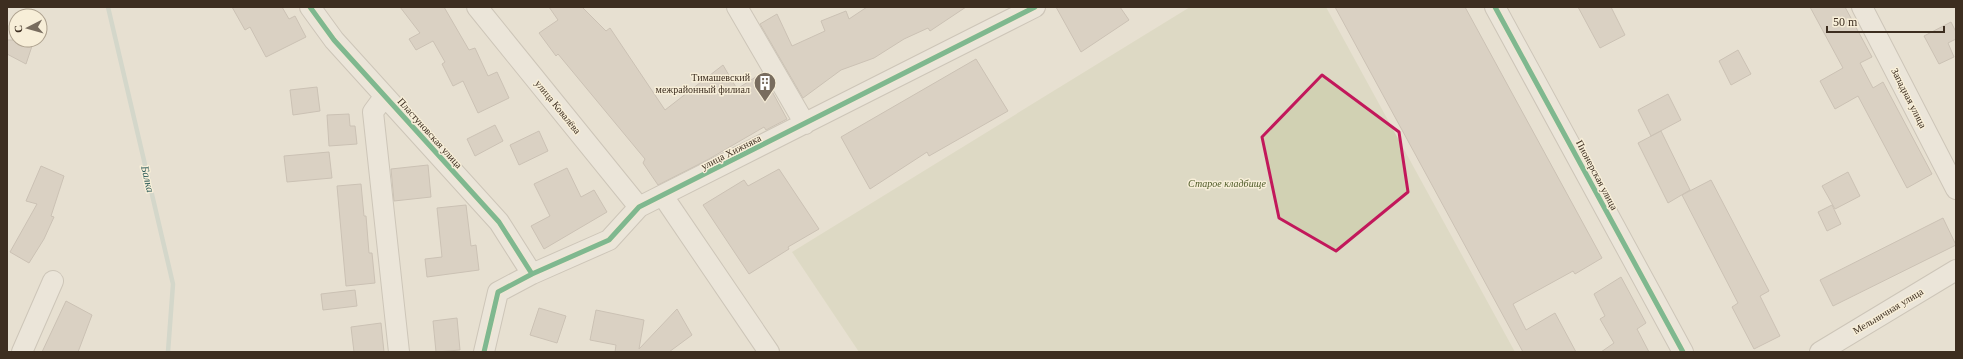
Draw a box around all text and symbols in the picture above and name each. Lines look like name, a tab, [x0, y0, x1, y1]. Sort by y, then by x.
north arrow	[8, 8, 48, 48]
scale bar	[1827, 8, 1944, 34]
text: 50 m	[1833, 15, 1858, 29]
text: С	[12, 24, 24, 34]
street label: Западная улица	[1889, 66, 1929, 130]
building icon: Тимашевский межрайонный филиал	[752, 70, 778, 103]
place label: Тимашевский межрайонный филиал	[656, 72, 751, 95]
street label: улица Ковалёва	[533, 78, 583, 137]
street label: Пластуновская улица	[396, 96, 465, 171]
street label: улица Хижняка	[699, 132, 763, 172]
street label: Пионерская улица	[1574, 138, 1620, 212]
water label: Балка	[139, 163, 157, 194]
park label: Старое кладбище	[1188, 178, 1266, 189]
street label: Мельничная улица	[1851, 285, 1926, 336]

